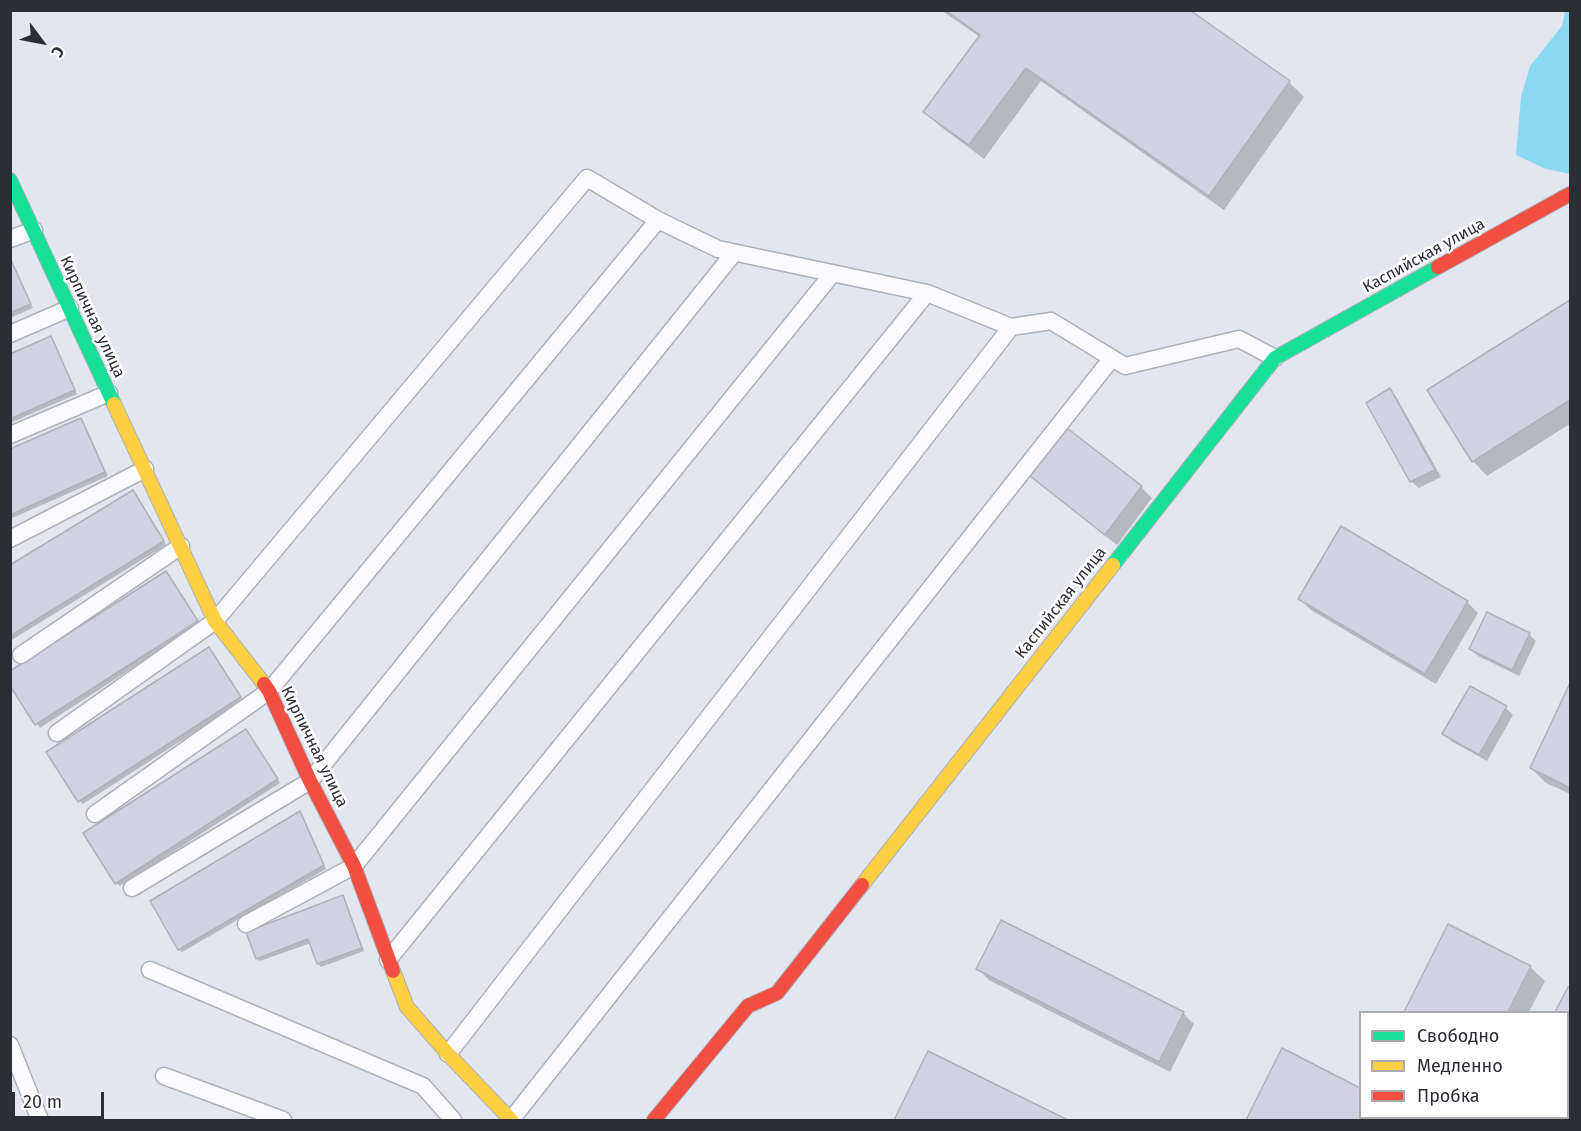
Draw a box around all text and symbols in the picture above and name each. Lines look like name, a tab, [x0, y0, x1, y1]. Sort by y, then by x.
north arrow	[12, 12, 72, 72]
text: С	[47, 43, 68, 61]
street label: Каспийская улица	[1360, 215, 1488, 297]
street label: Кирпичная улица	[55, 253, 129, 381]
street label: Каспийская улица	[1011, 543, 1111, 663]
street label: Кирпичная улица	[276, 683, 352, 811]
legend	[1359, 1011, 1569, 1119]
text: Свободно	[1417, 1025, 1499, 1047]
text: Медленно	[1417, 1055, 1503, 1077]
scale bar	[15, 1080, 106, 1118]
text: Пробка	[1417, 1085, 1480, 1107]
text: 20 m	[23, 1091, 62, 1113]

